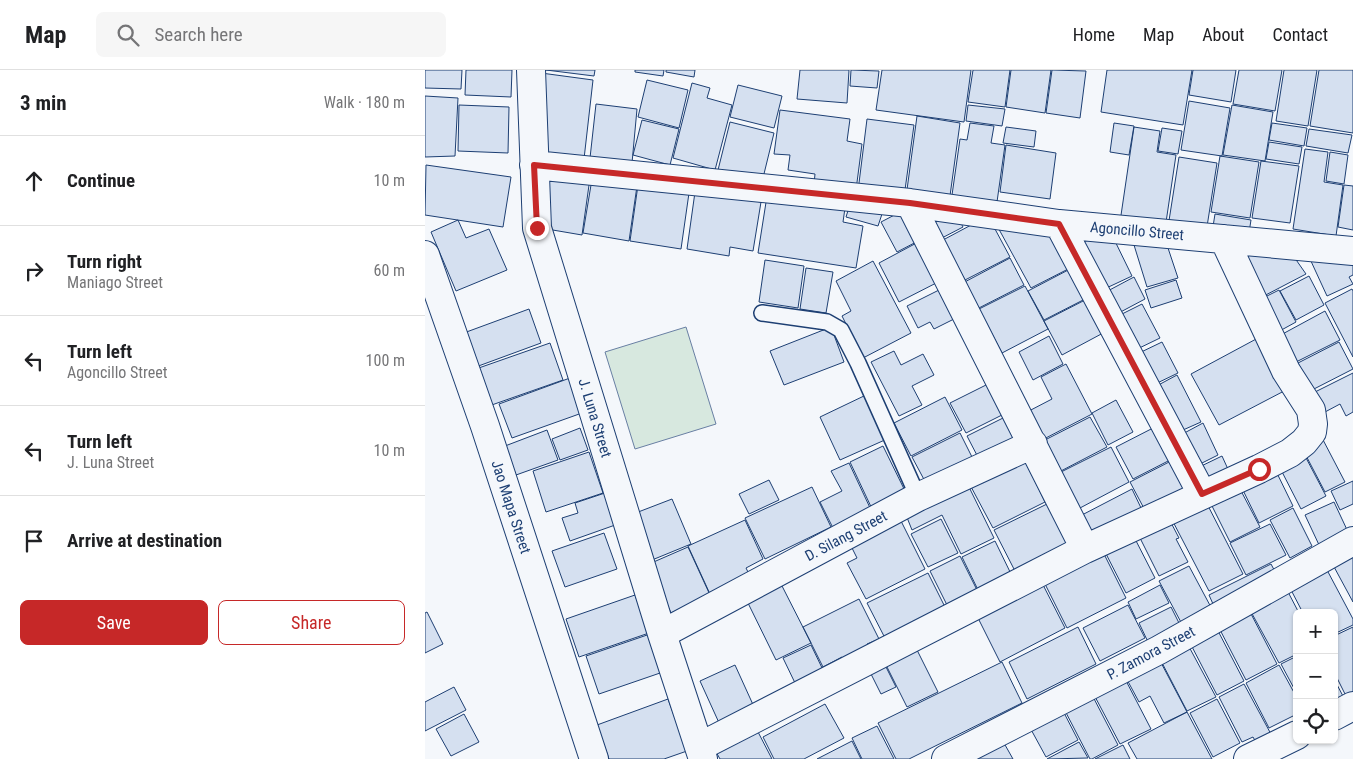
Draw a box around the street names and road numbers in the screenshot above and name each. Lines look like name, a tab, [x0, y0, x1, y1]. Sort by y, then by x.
street label: Agoncillo Street	[1089, 218, 1185, 244]
street label: J. Luna Street	[574, 376, 616, 460]
street label: Jao Mapa Street	[487, 458, 535, 556]
street label: D. Silang Street	[802, 507, 890, 565]
street label: P. Zamora Street	[1104, 622, 1198, 684]

